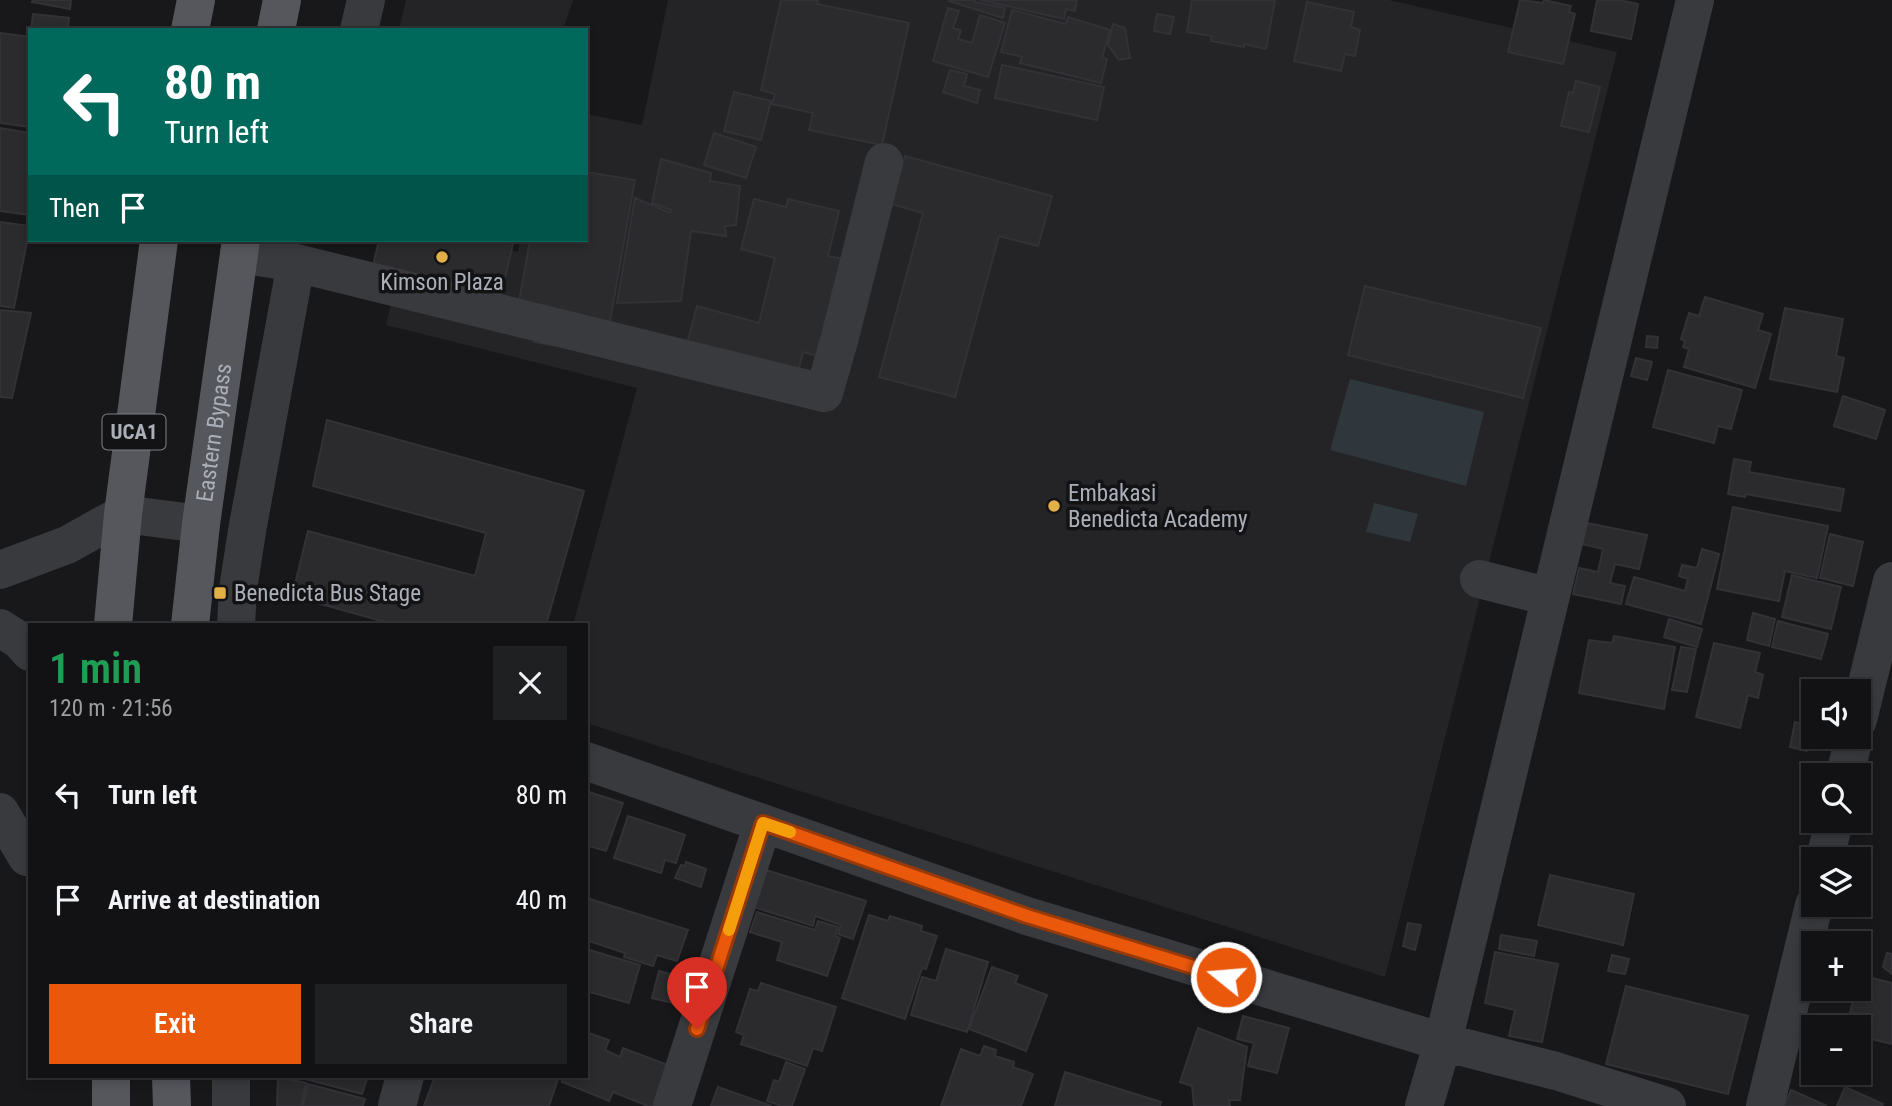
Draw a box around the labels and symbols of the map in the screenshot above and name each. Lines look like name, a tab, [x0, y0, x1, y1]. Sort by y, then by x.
marker: Kimson Plaza	[434, 249, 450, 265]
place label: Kimson Plaza	[380, 269, 504, 296]
street label: Eastern Bypass	[191, 362, 237, 503]
road number: UCA1	[102, 414, 166, 450]
place label: Embakasi Benedicta Academy	[1068, 480, 1248, 533]
marker: Embakasi Benedicta Academy	[1046, 498, 1062, 514]
place label: Benedicta Bus Stage	[234, 580, 421, 607]
marker: Benedicta Bus Stage	[212, 585, 228, 601]
position arrow	[1189, 940, 1263, 1014]
pin	[667, 957, 727, 1029]

